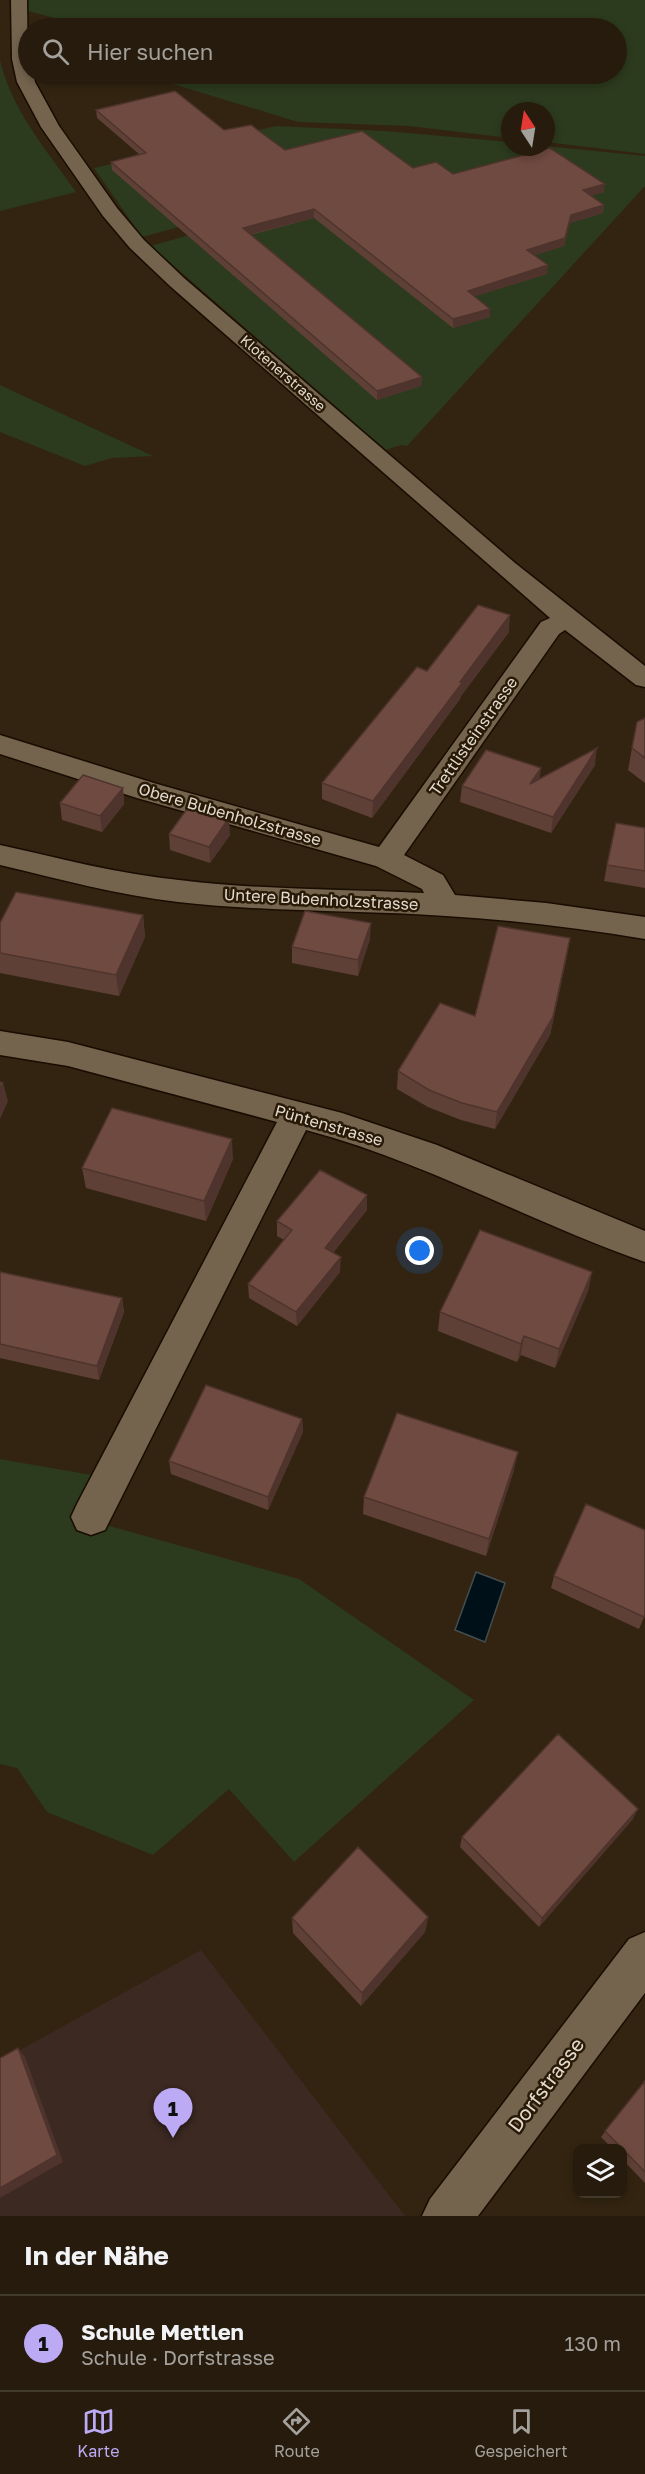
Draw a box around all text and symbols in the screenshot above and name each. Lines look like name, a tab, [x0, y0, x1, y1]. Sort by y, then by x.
search box	[18, 18, 627, 84]
icon: search	[39, 35, 72, 68]
text: Hier suchen	[87, 38, 213, 65]
north arrow	[501, 102, 555, 156]
street label: Klotenerstrasse	[237, 331, 329, 414]
street label: Trettlisteinstrasse	[425, 673, 521, 799]
street label: Obere Bubenholzstrasse	[136, 778, 324, 850]
street label: Untere Bubenholzstrasse	[223, 884, 419, 914]
street label: Püntenstrasse	[273, 1100, 385, 1150]
your location	[405, 1236, 434, 1265]
street label: Dorfstrasse	[502, 2033, 588, 2136]
pin: 1	[154, 2088, 192, 2138]
map controls	[573, 2144, 627, 2198]
button: layers	[573, 2144, 627, 2198]
text: In der Nähe	[24, 2240, 169, 2271]
text: Schule Mettlen	[81, 2318, 244, 2345]
text: 1	[38, 2331, 49, 2355]
text: 130 m	[565, 2331, 621, 2355]
text: Schule · Dorfstrasse	[81, 2345, 275, 2369]
tab: Karte	[77, 2405, 119, 2461]
tab: Route	[274, 2405, 320, 2461]
tab: Gespeichert	[474, 2405, 568, 2461]

